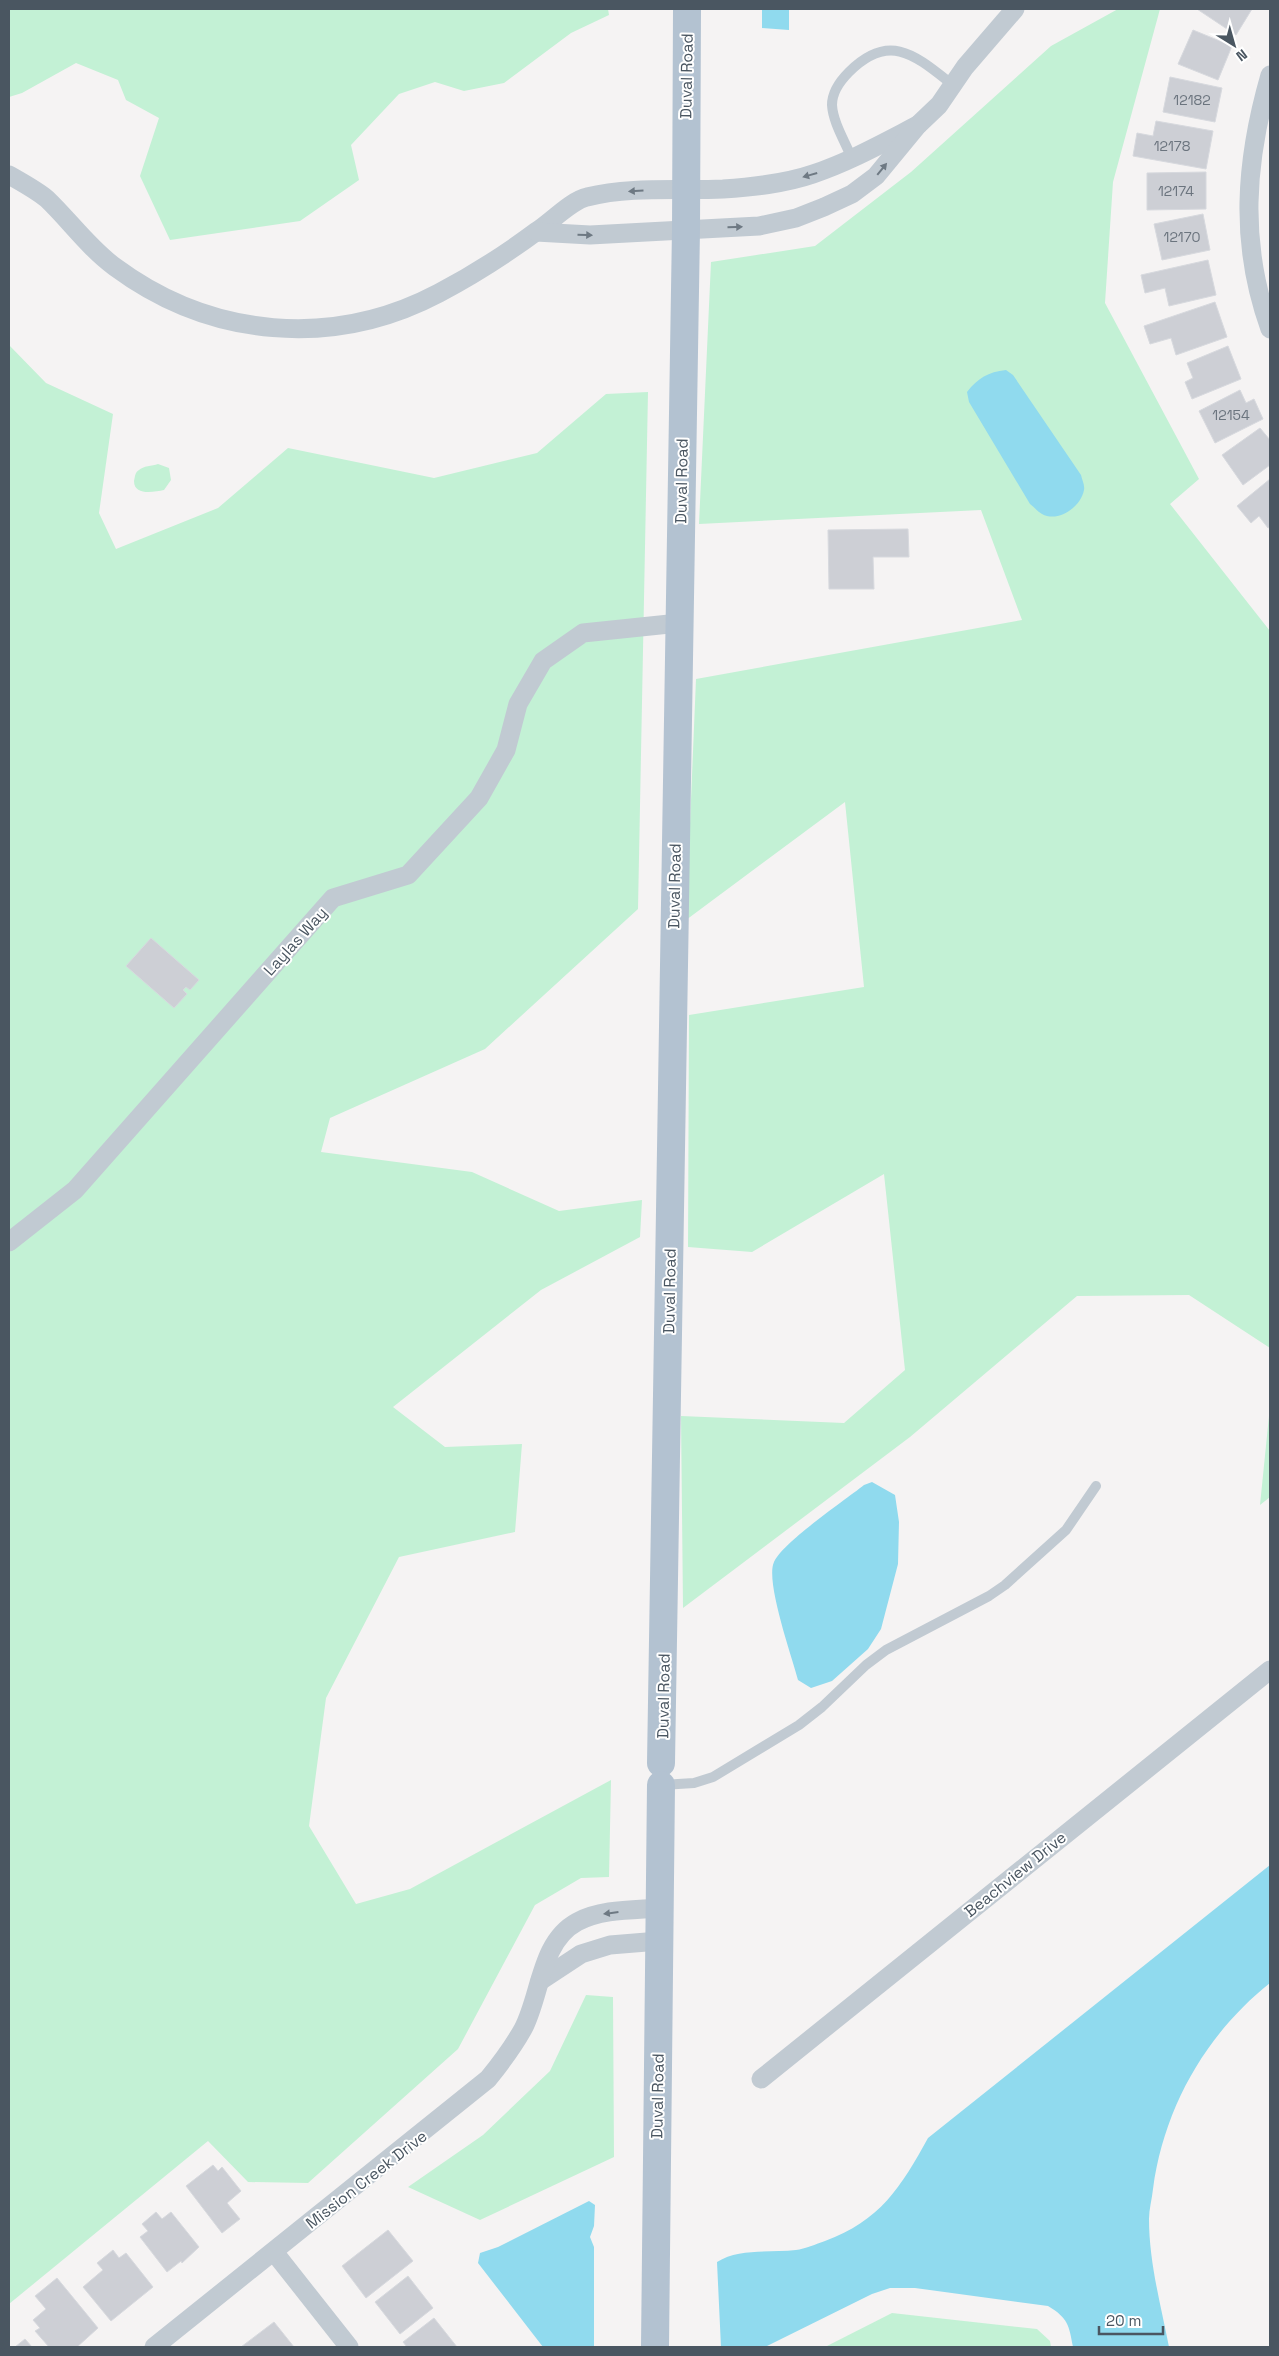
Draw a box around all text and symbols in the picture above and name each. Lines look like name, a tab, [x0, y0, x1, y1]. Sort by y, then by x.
north arrow	[1209, 20, 1259, 70]
street label: Duval Road	[675, 33, 698, 119]
text: N	[1233, 45, 1251, 65]
house number: 12182	[1173, 91, 1211, 109]
house number: 12178	[1154, 137, 1191, 155]
one-way arrow	[877, 163, 888, 176]
one-way arrow	[802, 171, 817, 179]
house number: 12174	[1158, 182, 1194, 200]
one-way arrow	[627, 187, 643, 195]
one-way arrow	[727, 222, 743, 230]
house number: 12170	[1164, 228, 1200, 246]
one-way arrow	[577, 231, 593, 239]
house number: 12154	[1212, 406, 1250, 424]
street label: Duval Road	[670, 438, 693, 524]
street label: Duval Road	[663, 843, 686, 929]
street label: Laylas Way	[259, 902, 332, 980]
street label: Duval Road	[658, 1248, 681, 1334]
street label: Duval Road	[652, 1653, 675, 1739]
street label: Beachview Drive	[960, 1827, 1071, 1922]
one-way arrow	[602, 1909, 618, 1917]
street label: Duval Road	[646, 2053, 669, 2139]
street label: Mission Creek Drive	[301, 2125, 431, 2233]
scale bar	[1099, 2304, 1163, 2336]
text: 20 m	[1106, 2311, 1141, 2330]

